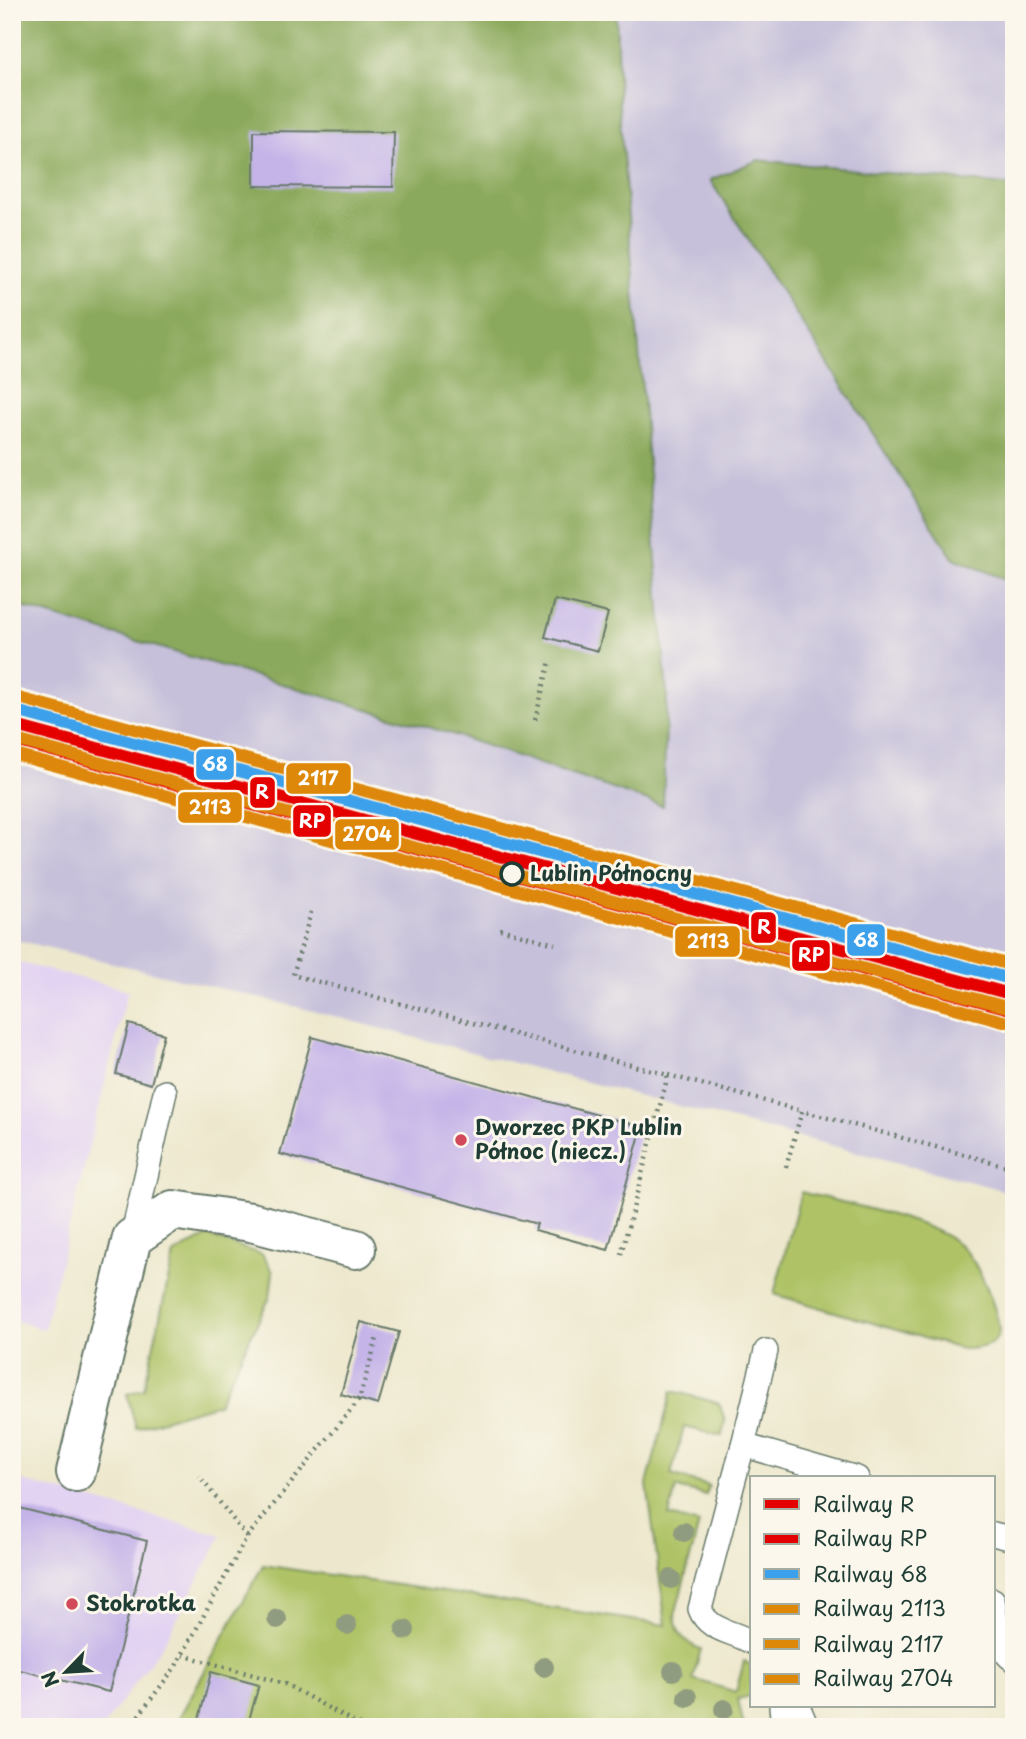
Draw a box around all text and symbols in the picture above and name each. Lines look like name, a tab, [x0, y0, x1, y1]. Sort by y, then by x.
line badge: 68	[195, 748, 235, 781]
text: 68	[202, 749, 228, 777]
line badge: 2117	[285, 762, 352, 795]
text: 2117	[298, 763, 339, 791]
line badge: R	[249, 776, 276, 809]
text: R	[255, 777, 269, 805]
line badge: 2113	[177, 791, 243, 824]
text: 2113	[189, 792, 231, 820]
line badge: RP	[292, 804, 332, 838]
text: RP	[299, 806, 325, 834]
line badge: 2704	[334, 818, 400, 851]
text: 2704	[342, 819, 392, 847]
place label: Lublin Północny	[530, 856, 692, 888]
marker: Lublin Północny	[500, 862, 524, 886]
line badge: R	[750, 911, 777, 944]
text: R	[757, 912, 771, 940]
line badge: 68	[846, 923, 886, 957]
line badge: 2113	[674, 925, 741, 958]
text: 68	[853, 925, 879, 953]
text: 2113	[687, 926, 729, 954]
line badge: RP	[791, 939, 831, 972]
text: RP	[798, 940, 824, 968]
place label: Dworzec PKP Lublin Północ (niecz.)	[475, 1110, 682, 1166]
marker: Dworzec PKP Lublin Północ (niecz.)	[453, 1132, 469, 1148]
legend	[750, 1476, 995, 1708]
text: Railway R	[813, 1487, 914, 1519]
text: Railway RP	[813, 1521, 927, 1553]
text: Railway 68	[813, 1557, 928, 1589]
place label: Stokrotka	[86, 1586, 196, 1618]
text: Railway 2113	[813, 1591, 946, 1623]
marker: Stokrotka	[64, 1596, 80, 1612]
text: Railway 2117	[813, 1627, 944, 1659]
north arrow	[32, 1638, 102, 1708]
text: Railway 2704	[813, 1661, 954, 1693]
text: N	[34, 1667, 66, 1692]

